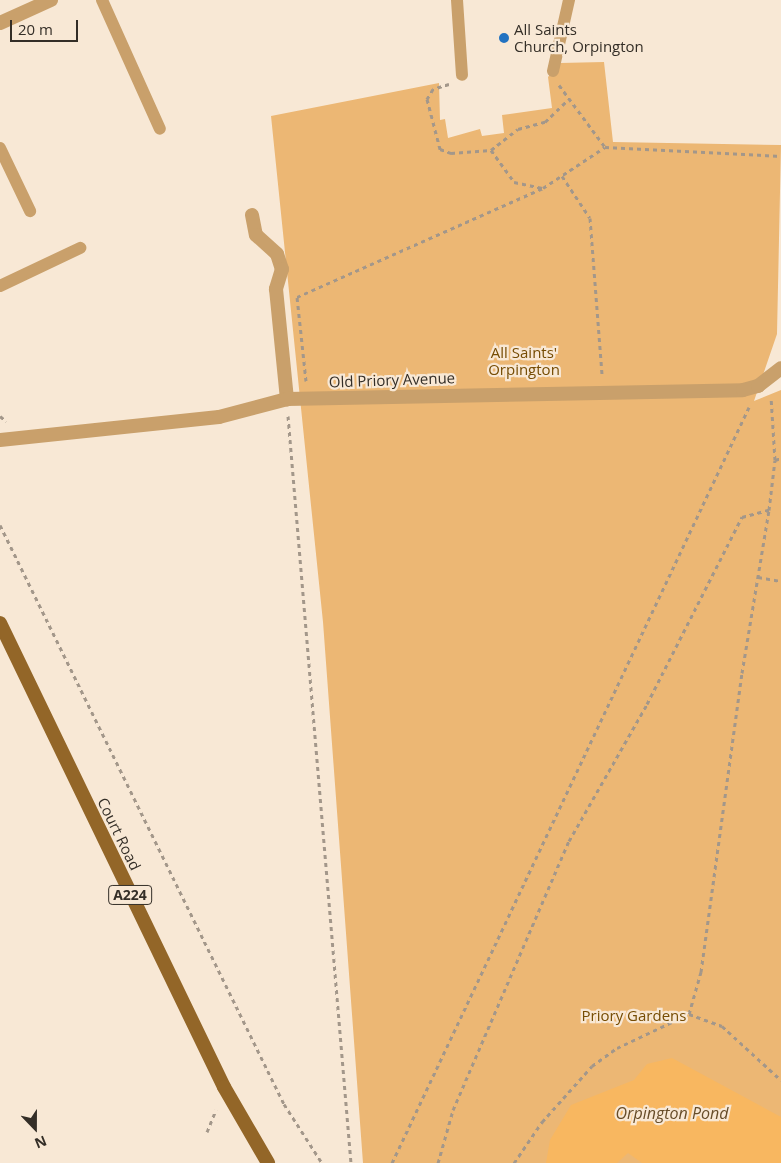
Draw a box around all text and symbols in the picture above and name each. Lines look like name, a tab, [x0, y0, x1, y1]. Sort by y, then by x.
scale bar	[12, 10, 80, 42]
text: 20 m	[18, 19, 53, 39]
place label: All Saints Church, Orpington	[514, 20, 644, 55]
marker: All Saints Church, Orpington	[498, 32, 510, 44]
park label: All Saints' Orpington	[488, 343, 560, 378]
street label: Old Priory Avenue	[329, 369, 455, 391]
street label: Court Road	[94, 795, 144, 873]
road number: A224	[108, 884, 152, 906]
park label: Priory Gardens	[582, 1007, 686, 1025]
north arrow	[10, 1103, 60, 1153]
water label: Orpington Pond	[616, 1103, 728, 1123]
text: N	[32, 1131, 50, 1153]

